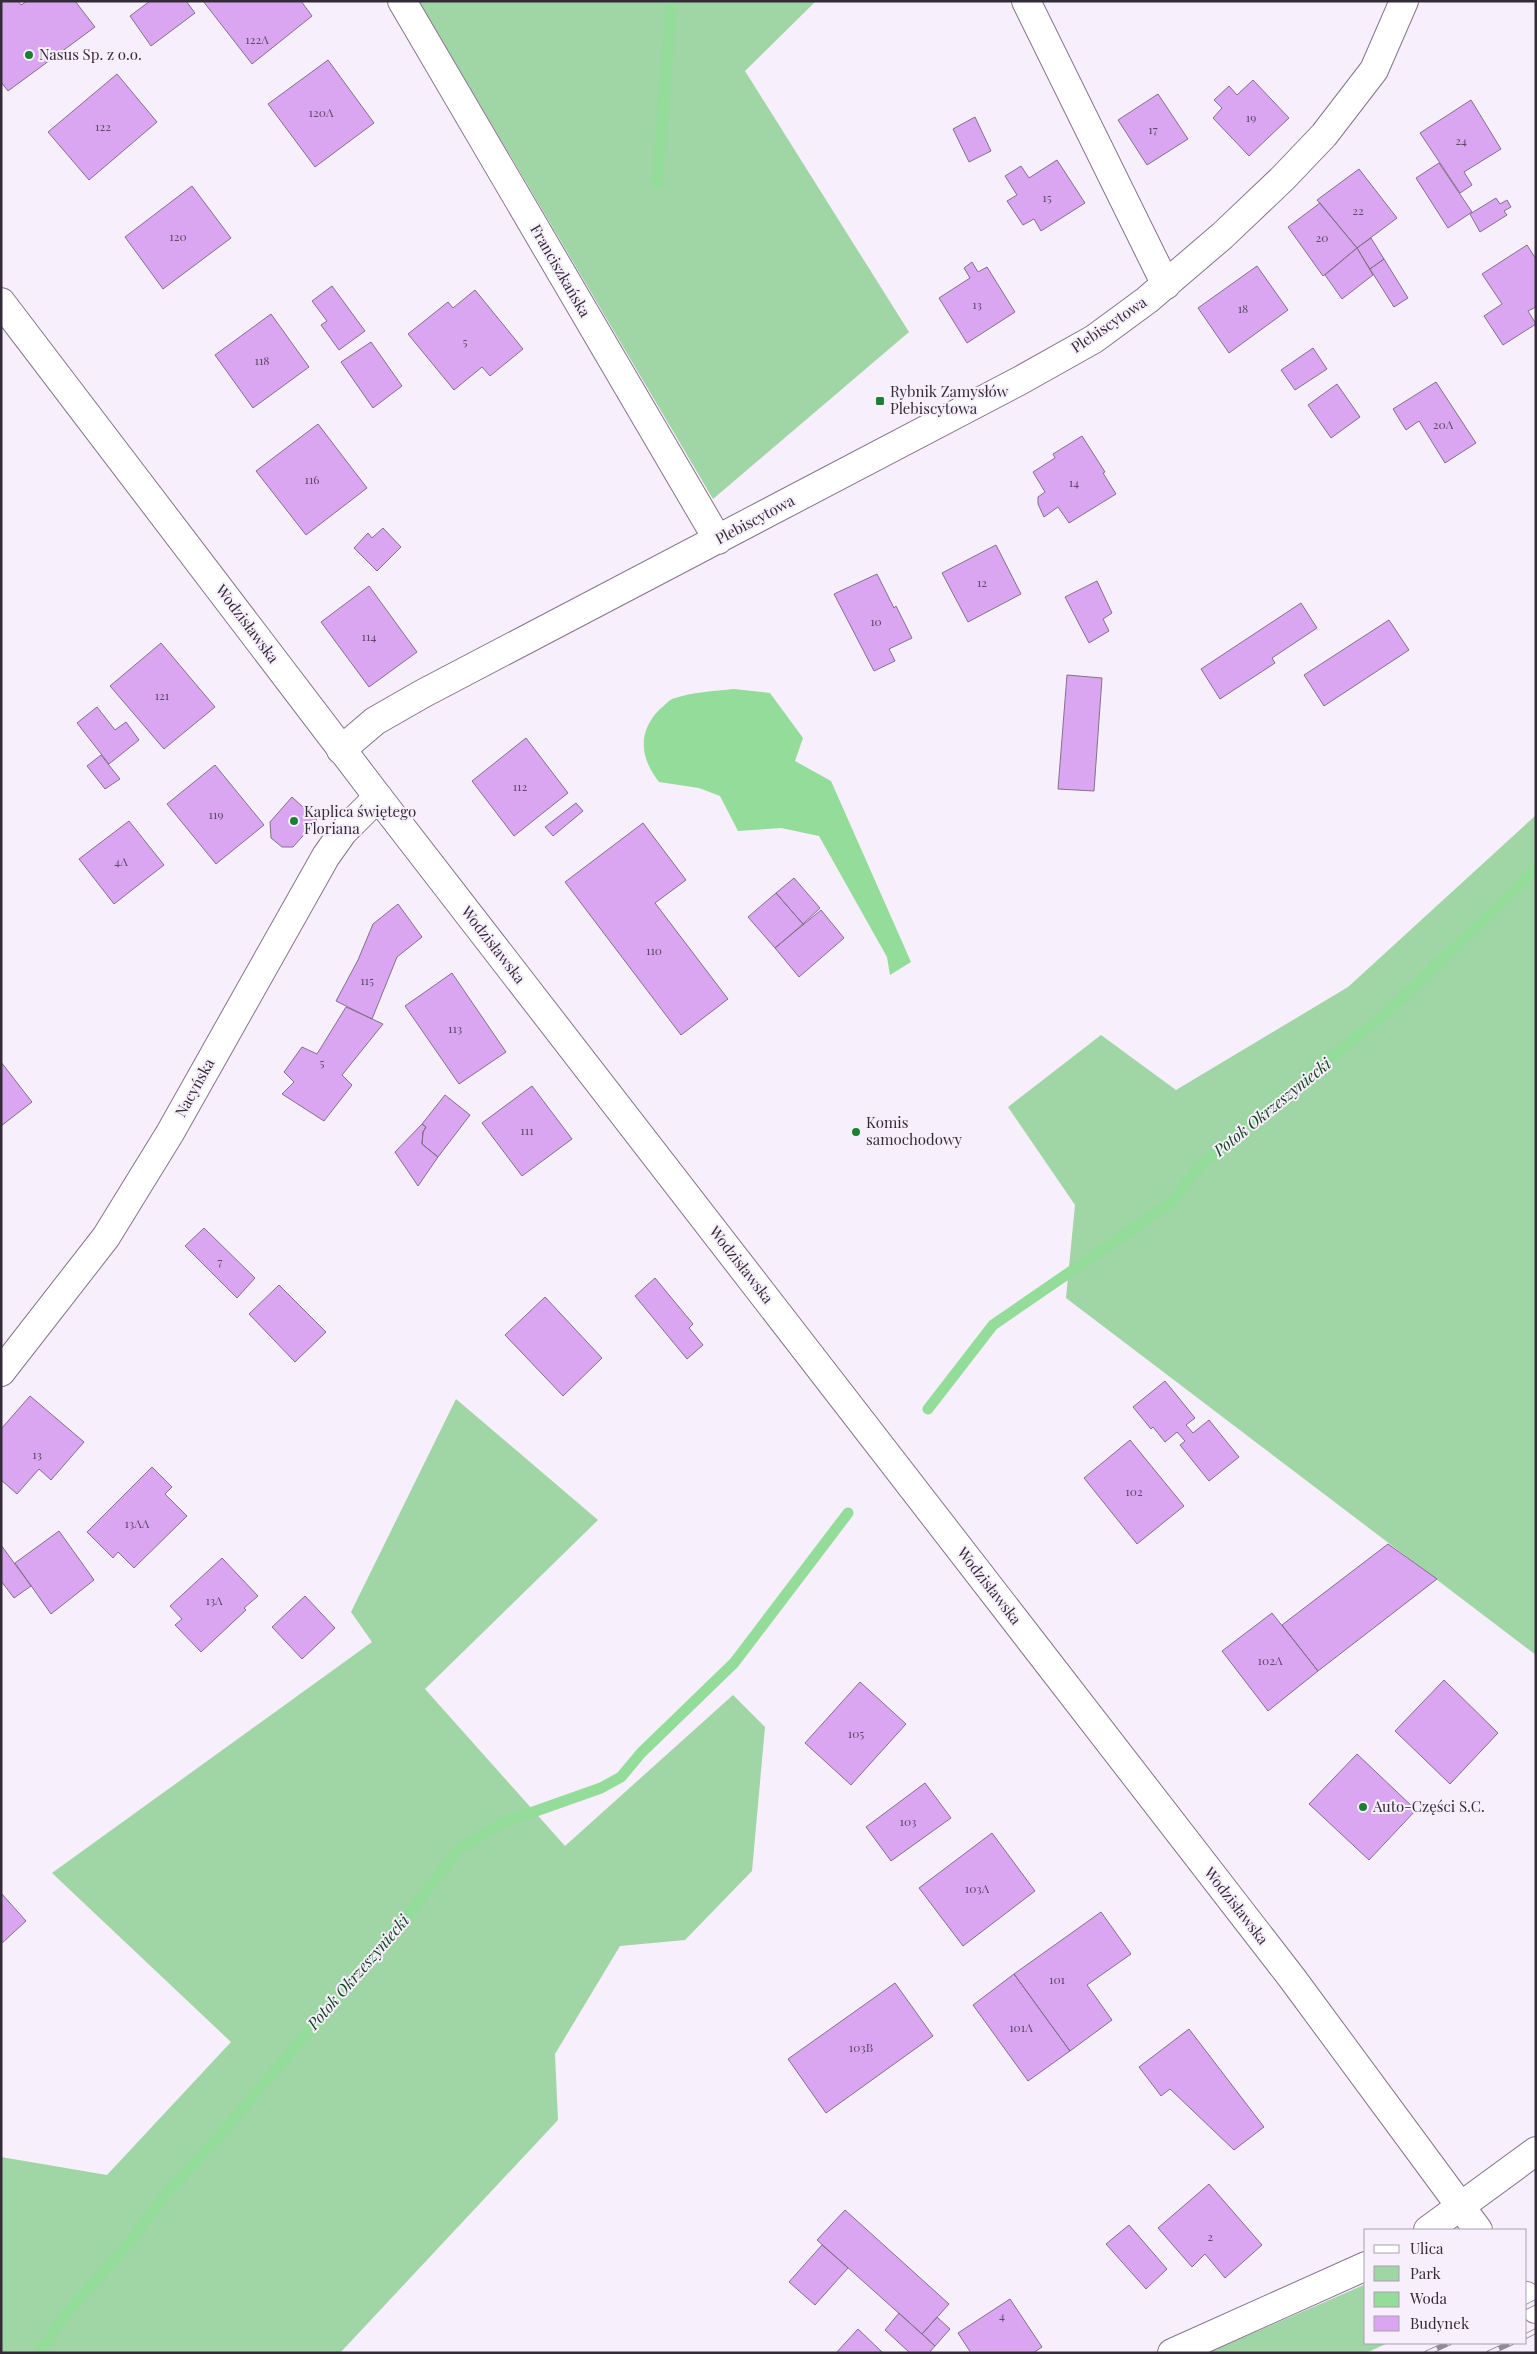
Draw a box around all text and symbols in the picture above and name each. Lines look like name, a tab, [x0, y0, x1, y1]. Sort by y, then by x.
house number: 122A	[245, 31, 269, 47]
place label: Nasus Sp. z o.o.	[39, 44, 142, 64]
marker: Nasus Sp. z o.o.	[23, 49, 35, 61]
house number: 120A	[309, 104, 334, 120]
house number: 19	[1246, 109, 1256, 125]
house number: 122	[95, 118, 111, 134]
house number: 17	[1148, 121, 1158, 137]
house number: 24	[1455, 132, 1467, 148]
house number: 15	[1042, 189, 1052, 205]
house number: 22	[1352, 202, 1364, 218]
street label: Franciszkańska	[526, 220, 596, 321]
house number: 120	[169, 228, 187, 244]
house number: 20	[1316, 229, 1328, 245]
street label: Plebiscytowa	[1067, 291, 1151, 357]
house number: 13	[972, 296, 982, 312]
house number: 18	[1238, 300, 1248, 316]
house number: 5	[463, 333, 468, 349]
house number: 118	[254, 352, 270, 368]
place label: Rybnik Zamysłów Plebiscytowa	[890, 381, 1009, 418]
marker: Rybnik Zamysłów Plebiscytowa	[874, 395, 886, 407]
house number: 20A	[1433, 416, 1454, 432]
house number: 116	[304, 471, 320, 487]
house number: 14	[1069, 474, 1079, 490]
street label: Plebiscytowa	[711, 490, 798, 548]
house number: 12	[977, 574, 987, 590]
street label: Wodzisławska	[211, 579, 284, 667]
house number: 10	[870, 613, 882, 629]
house number: 114	[362, 628, 376, 644]
house number: 121	[155, 687, 170, 703]
house number: 112	[513, 778, 528, 794]
place label: Kaplica świętego Floriana	[304, 801, 416, 838]
house number: 119	[209, 806, 224, 822]
marker: Kaplica świętego Floriana	[288, 815, 300, 827]
house number: 4A	[114, 853, 128, 869]
street label: Wodzisławska	[457, 901, 531, 988]
house number: 110	[646, 942, 662, 958]
house number: 115	[360, 972, 374, 988]
house number: 113	[448, 1020, 462, 1036]
water label: Potok Okrzeszyniecki	[1208, 1052, 1336, 1161]
street label: Nacyńska	[170, 1054, 219, 1120]
house number: 5	[320, 1054, 325, 1070]
place label: Komis samochodowy	[866, 1112, 962, 1149]
house number: 111	[520, 1122, 534, 1138]
marker: Komis samochodowy	[850, 1126, 862, 1138]
street label: Wodzisławska	[705, 1221, 779, 1308]
house number: 7	[218, 1253, 223, 1269]
house number: 13	[32, 1446, 42, 1462]
house number: 102	[1125, 1483, 1143, 1499]
house number: 13AA	[125, 1515, 150, 1531]
street label: Wodzisławska	[953, 1542, 1027, 1629]
house number: 13A	[205, 1592, 223, 1608]
house number: 102A	[1258, 1652, 1283, 1668]
house number: 105	[848, 1725, 864, 1741]
place label: Auto-Części S.C.	[1372, 1796, 1485, 1816]
marker: Auto-Części S.C.	[1357, 1801, 1369, 1813]
house number: 103	[899, 1813, 917, 1829]
street label: Wodzisławska	[1200, 1862, 1274, 1949]
house number: 103A	[965, 1880, 990, 1896]
water label: Potok Okrzeszyniecki	[301, 1909, 414, 2034]
house number: 101	[1049, 1971, 1066, 1987]
house number: 101A	[1009, 2019, 1033, 2035]
house number: 103B	[849, 2039, 873, 2055]
house number: 2	[1207, 2228, 1213, 2244]
legend	[1364, 2229, 1527, 2344]
text: Ulica	[1410, 2238, 1444, 2258]
text: Park	[1410, 2263, 1442, 2283]
text: Woda	[1409, 2288, 1447, 2308]
house number: 4	[999, 2307, 1005, 2323]
text: Budynek	[1410, 2313, 1470, 2333]

